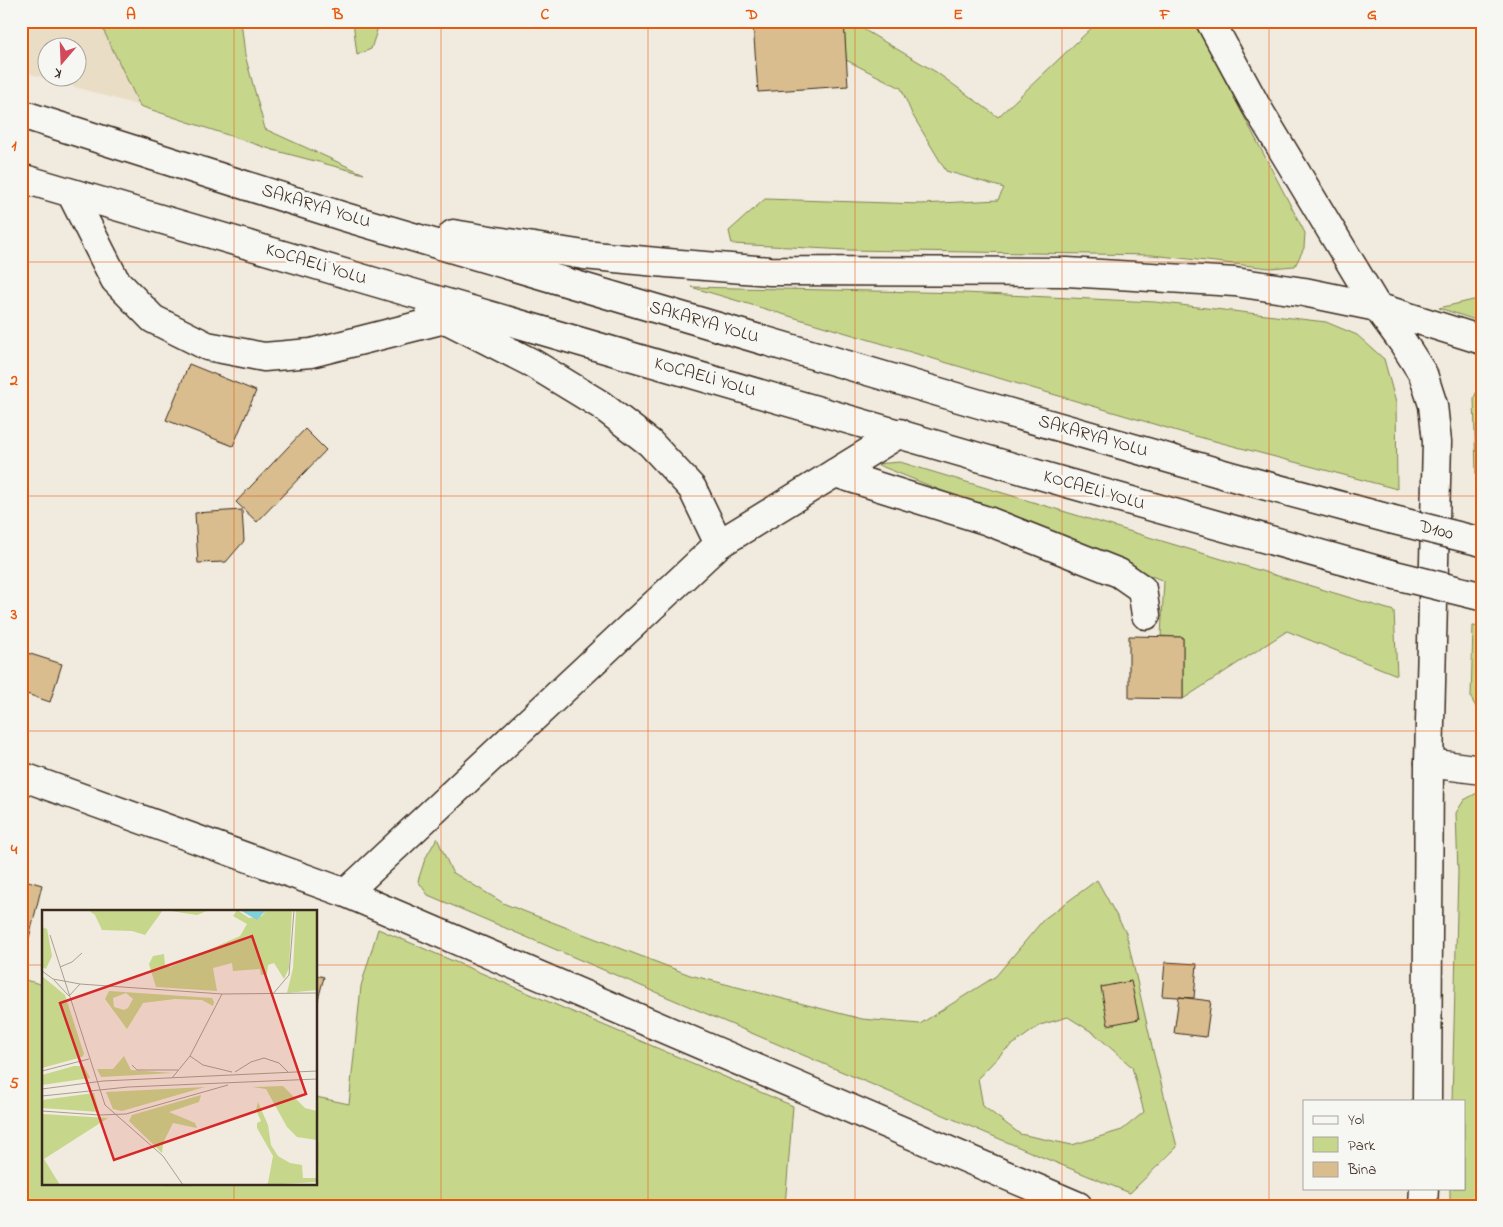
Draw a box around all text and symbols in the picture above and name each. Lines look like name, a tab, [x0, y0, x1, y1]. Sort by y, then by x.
text: A	[126, 3, 136, 27]
text: B	[332, 3, 344, 27]
text: C	[541, 3, 550, 27]
text: D	[745, 3, 758, 27]
text: E	[953, 3, 963, 27]
text: F	[1159, 3, 1171, 27]
text: G	[1367, 3, 1377, 27]
north arrow	[38, 38, 88, 88]
text: K	[50, 61, 65, 84]
text: 1	[11, 134, 17, 158]
street label: SAKARYA YOLU	[258, 178, 374, 236]
street label: KOCAELİ YOLU	[262, 237, 370, 293]
street label: SAKARYA YOLU	[646, 295, 762, 351]
street label: KOCAELİ YOLU	[651, 351, 759, 405]
text: 2	[9, 369, 18, 393]
street label: SAKARYA YOLU	[1035, 409, 1151, 465]
street label: KOCAELİ YOLU	[1040, 464, 1148, 518]
street label: D100	[1415, 514, 1456, 548]
text: 3	[10, 603, 18, 627]
text: 4	[10, 838, 18, 862]
inset map	[42, 910, 318, 1184]
text: 5	[9, 1072, 19, 1096]
legend	[1303, 1100, 1466, 1190]
text: Yol	[1348, 1109, 1364, 1131]
text: Park	[1348, 1135, 1376, 1157]
text: Bina	[1347, 1159, 1376, 1181]

